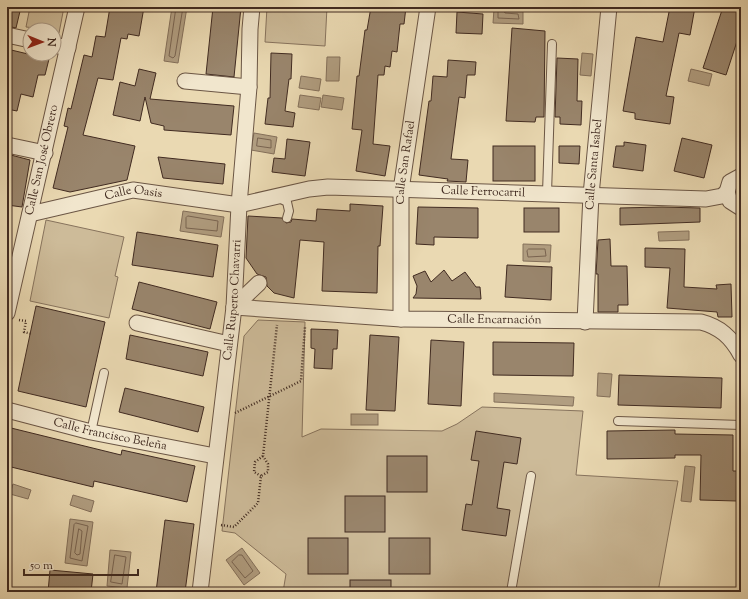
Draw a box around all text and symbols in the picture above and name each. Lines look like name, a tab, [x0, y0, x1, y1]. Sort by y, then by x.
north arrow	[22, 22, 62, 62]
text: N	[43, 37, 59, 47]
street label: Calle San José Obrero	[21, 102, 63, 217]
street label: Calle Santa Isabel	[581, 117, 607, 210]
street label: Calle San Rafael	[392, 118, 420, 204]
street label: Calle Oasis	[103, 181, 164, 205]
street label: Calle Ferrocarril	[441, 182, 526, 202]
street label: Calle Ruperto Chavarri	[219, 238, 246, 361]
street label: Calle Encarnación	[447, 310, 542, 329]
street label: Calle Francisco Beleña	[51, 413, 169, 456]
scale bar	[24, 551, 138, 577]
text: 50 m	[29, 557, 53, 575]

